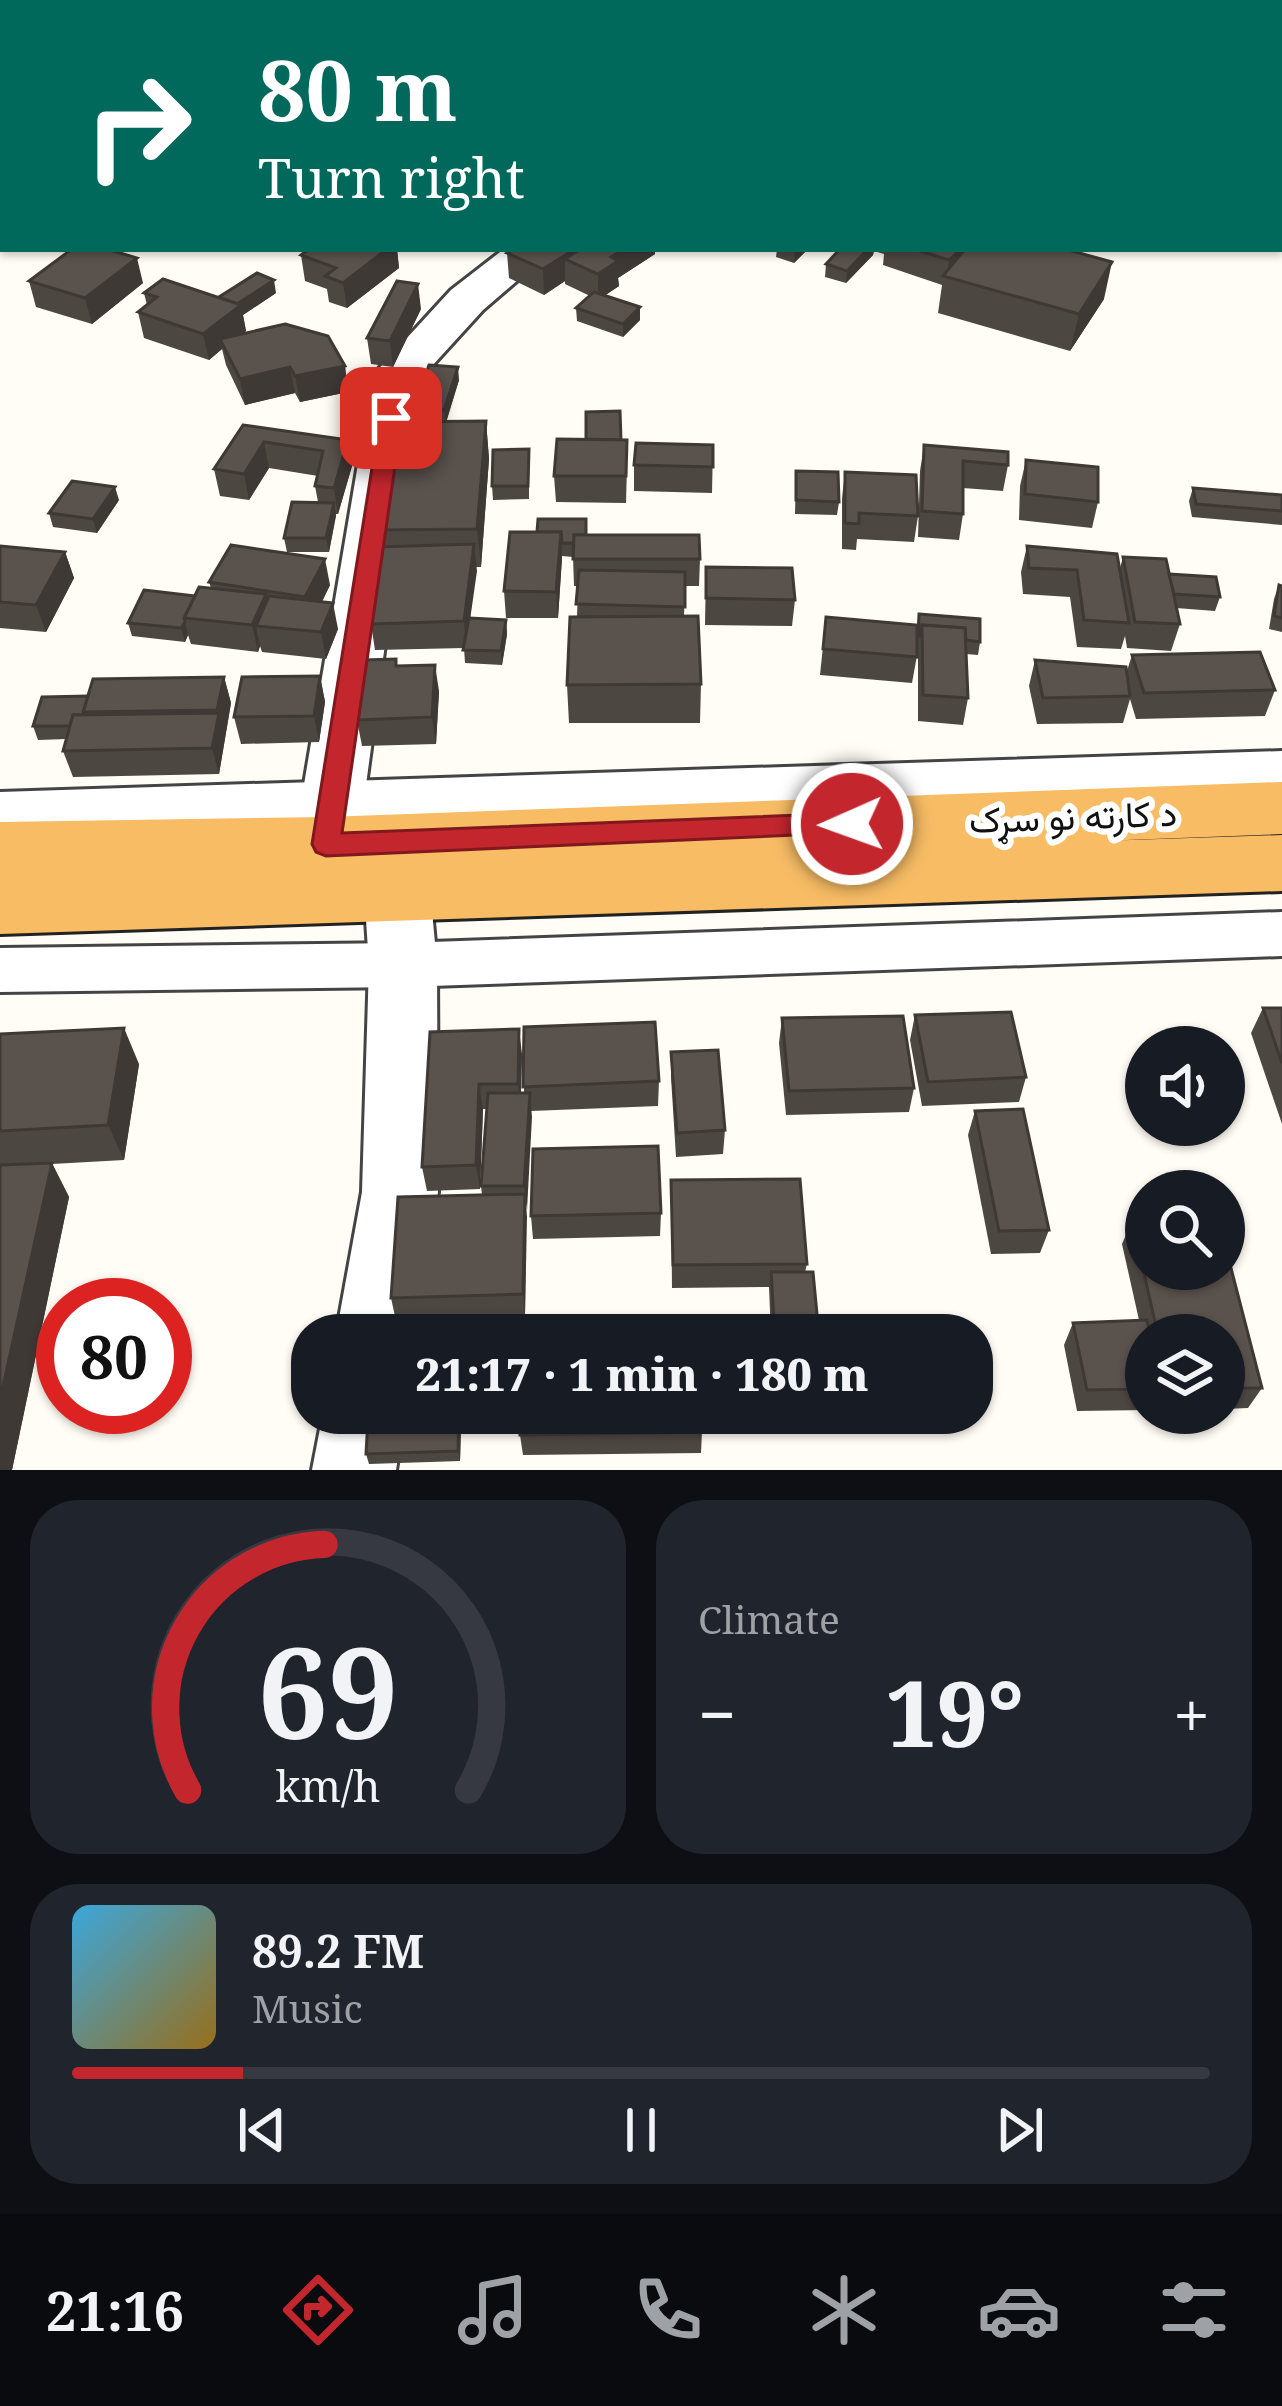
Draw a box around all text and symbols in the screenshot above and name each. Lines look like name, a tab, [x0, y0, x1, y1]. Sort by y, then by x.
text: 80 m	[258, 31, 458, 146]
icon: right	[60, 48, 216, 204]
text: Turn right	[258, 140, 525, 214]
pin	[340, 367, 442, 469]
icon: arrive	[358, 385, 424, 451]
position arrow	[789, 761, 915, 887]
street label: د کارته نو سړک	[968, 788, 1178, 845]
map controls	[1125, 1026, 1245, 1434]
button: sound	[1125, 1026, 1245, 1146]
button: search	[1125, 1170, 1245, 1290]
speed limit sign: 80	[36, 1278, 192, 1434]
button: layers	[1125, 1314, 1245, 1434]
text: 21:17 · 1 min · 180 m	[415, 1343, 869, 1404]
text: Climate	[698, 1592, 840, 1645]
text: 69	[257, 1606, 399, 1776]
text: 19°	[886, 1651, 1024, 1773]
text: −	[698, 1668, 736, 1758]
text: +	[1173, 1668, 1210, 1758]
text: km/h	[275, 1756, 381, 1815]
text: 89.2 FM	[252, 1920, 424, 1981]
text: Music	[252, 1981, 363, 2034]
icon: previous	[229, 2097, 295, 2163]
icon: pause	[608, 2097, 674, 2163]
icon: next	[987, 2097, 1053, 2163]
icon: directions	[276, 2268, 360, 2352]
icon: music	[451, 2268, 535, 2352]
icon: phone	[626, 2268, 710, 2352]
icon: climate	[802, 2268, 886, 2352]
icon: car	[977, 2268, 1061, 2352]
icon: filters	[1152, 2268, 1236, 2352]
text: 21:16	[46, 2273, 184, 2347]

